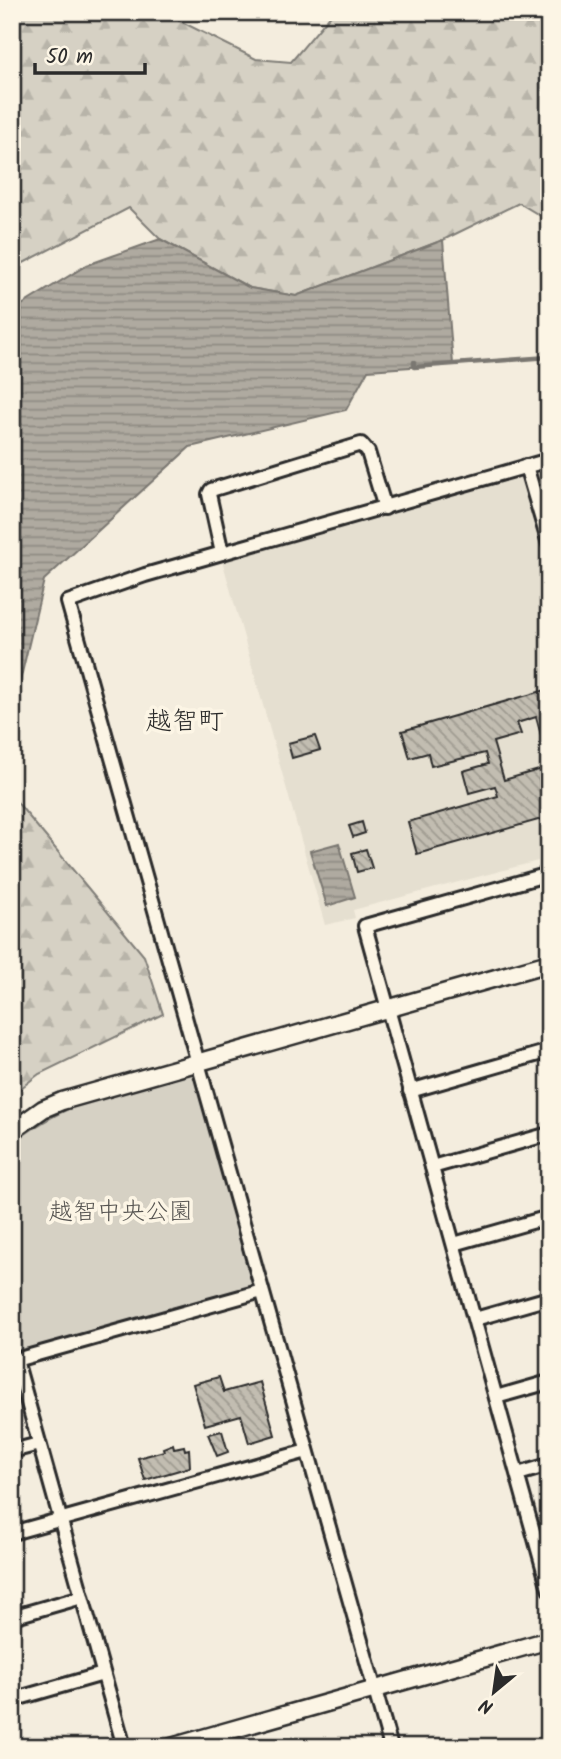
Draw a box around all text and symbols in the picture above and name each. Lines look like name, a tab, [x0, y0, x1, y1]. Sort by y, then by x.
scale bar	[35, 32, 145, 76]
text: 50 m	[46, 41, 93, 74]
district label: 越智町	[146, 701, 224, 743]
park label: 越智中央公園	[49, 1193, 193, 1232]
north arrow	[460, 1658, 530, 1728]
text: N	[474, 1689, 499, 1721]

